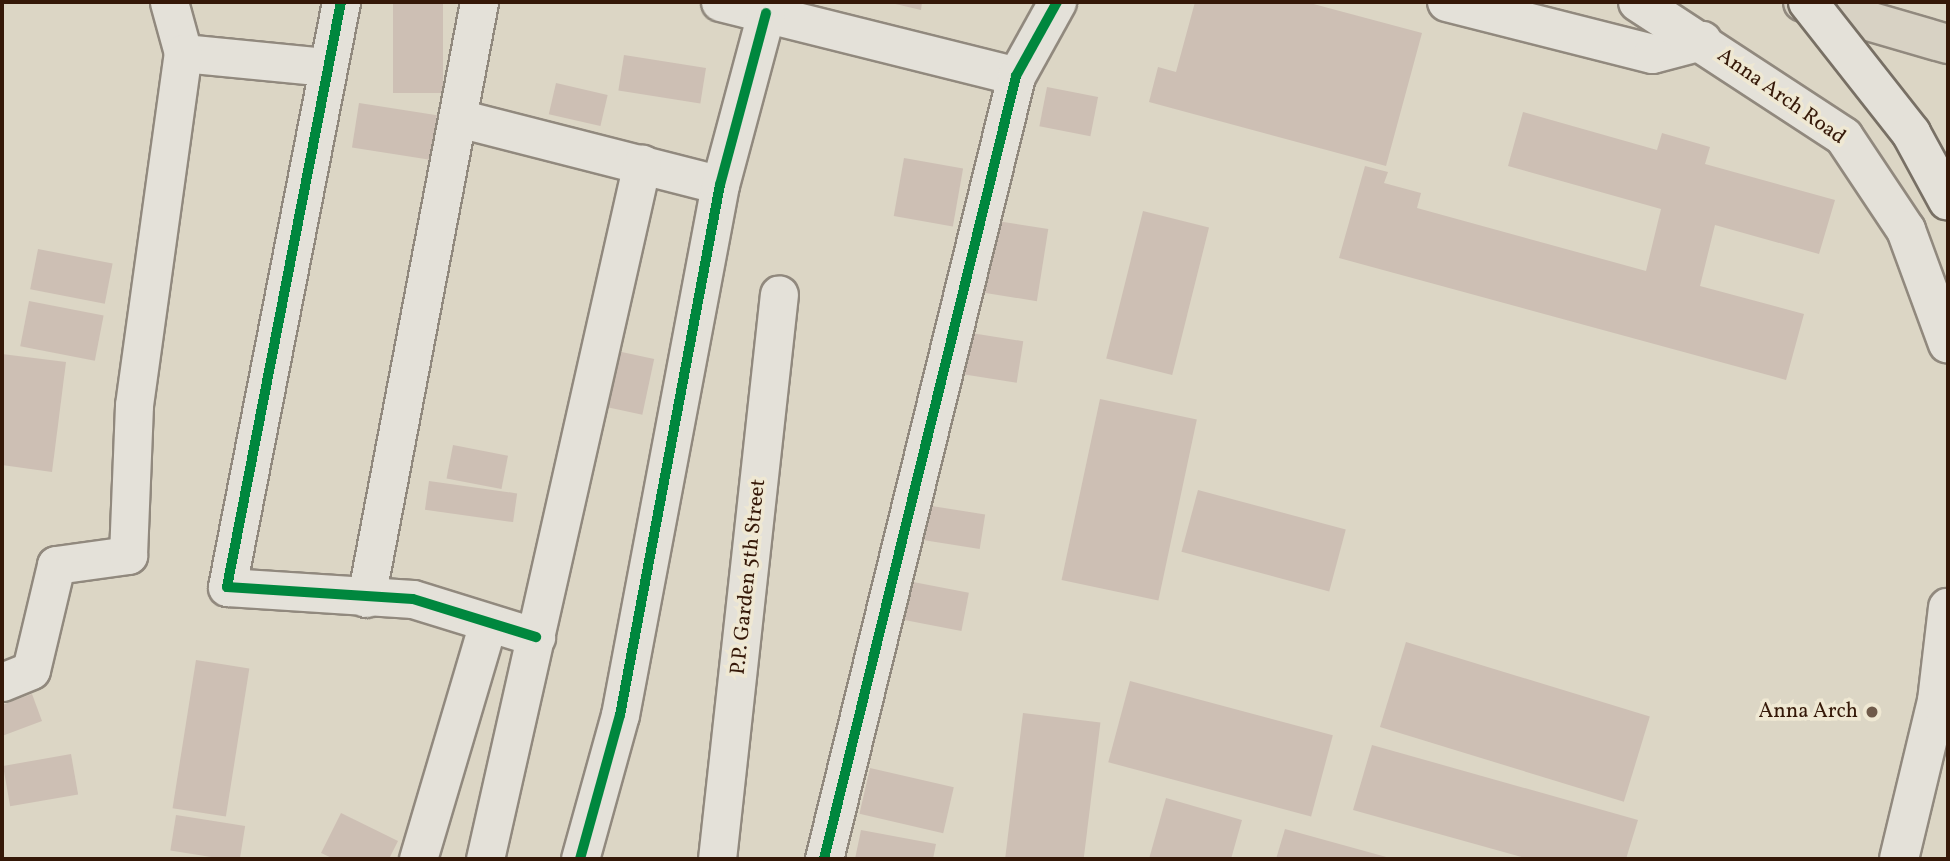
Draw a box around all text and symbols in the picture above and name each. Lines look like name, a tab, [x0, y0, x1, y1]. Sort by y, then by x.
street label: Anna Arch Road	[1712, 43, 1850, 151]
street label: P.P. Garden 5th Street	[726, 478, 772, 676]
place label: Anna Arch	[1759, 699, 1858, 725]
marker: Anna Arch	[1864, 704, 1880, 720]

